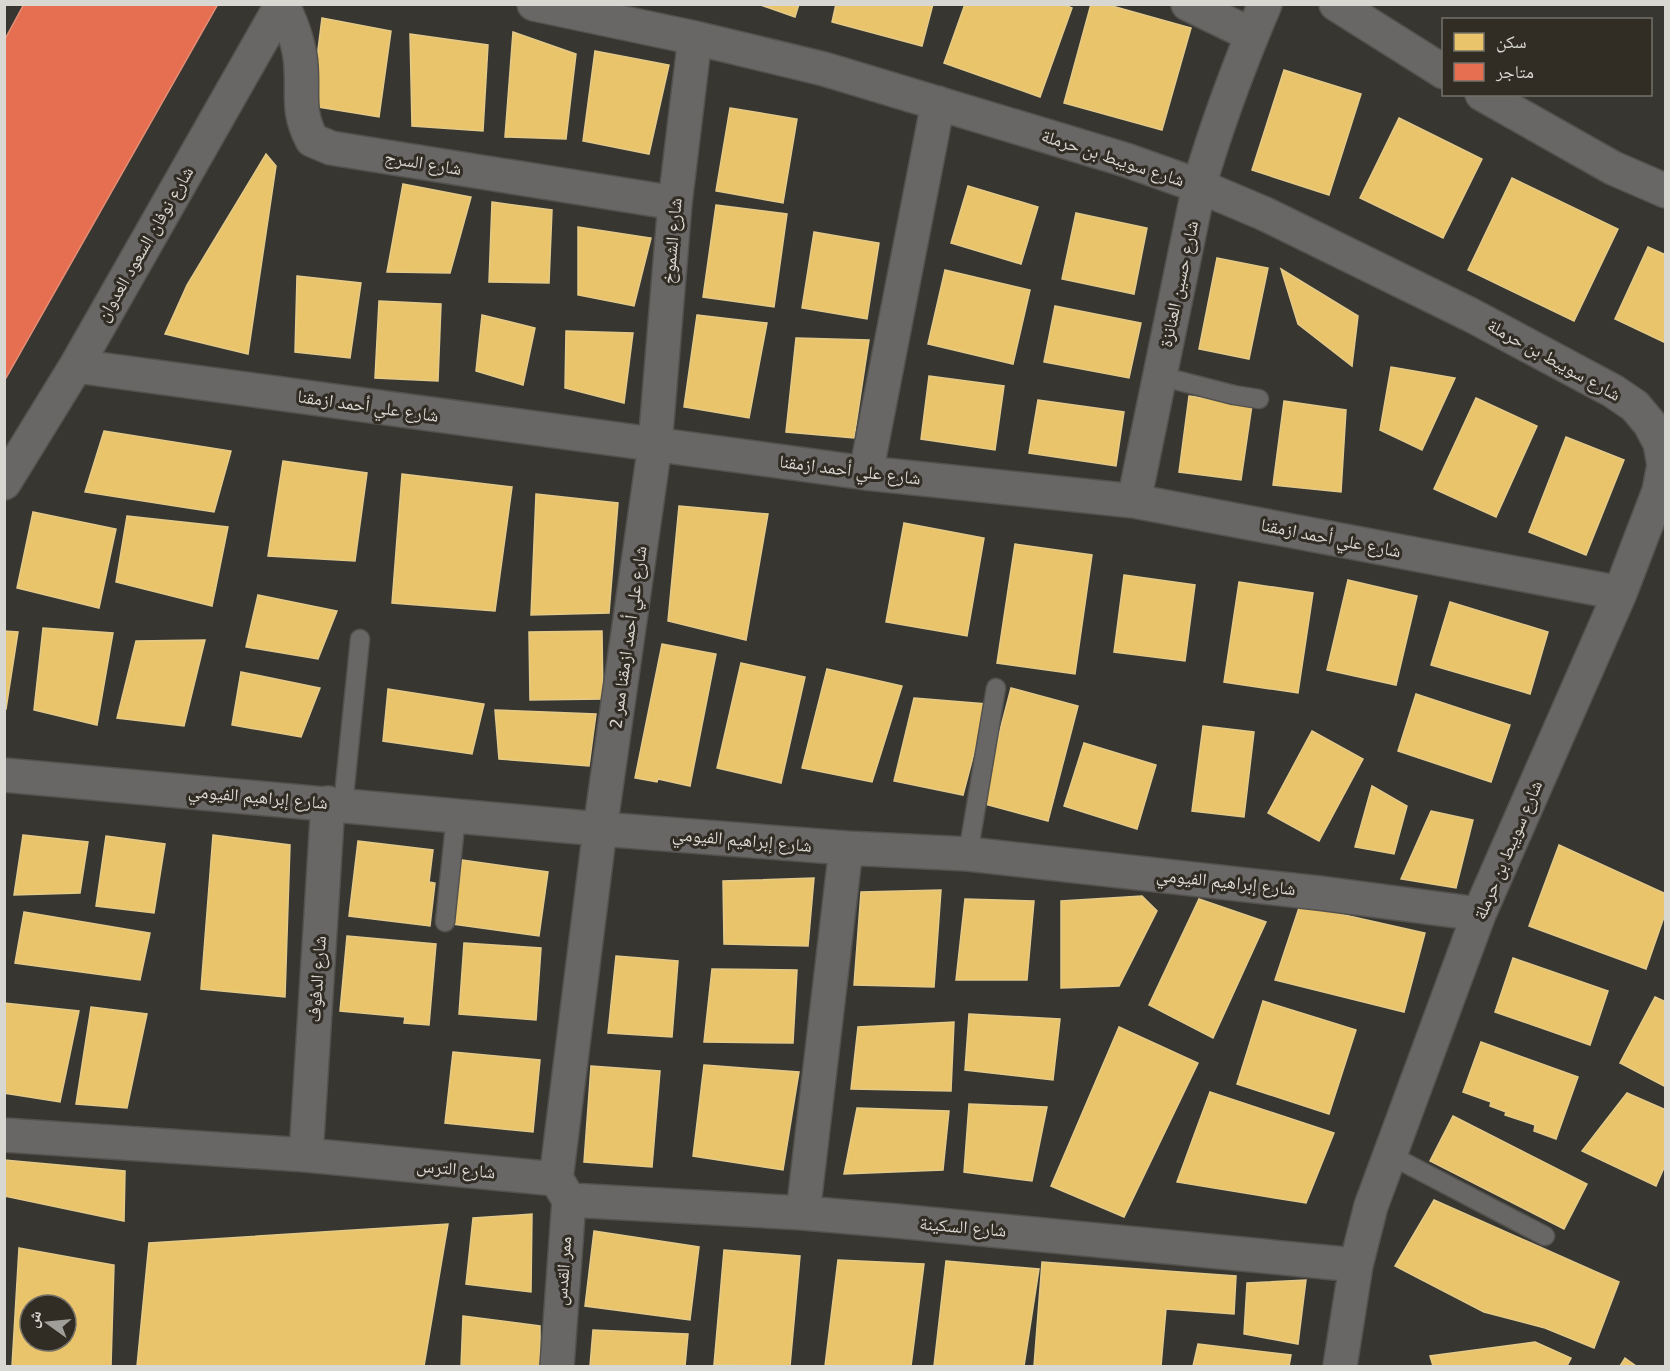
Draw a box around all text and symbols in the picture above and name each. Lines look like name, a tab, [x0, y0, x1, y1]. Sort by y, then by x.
legend	[1442, 18, 1652, 96]
text: سكن	[1496, 31, 1527, 53]
text: متاجر	[1495, 61, 1534, 83]
street label: شارع سويبط بن حرملة	[1039, 124, 1187, 192]
street label: شارع السرج	[383, 146, 463, 181]
street label: شارع نوفان السعود العدوان	[92, 163, 198, 325]
street label: شارع الشموخ	[657, 197, 688, 285]
street label: شارع حسين العنانزة	[1155, 219, 1203, 349]
street label: شارع سويبط بن حرملة	[1483, 314, 1625, 406]
street label: شارع علي أحمد ازمقنا	[296, 385, 440, 430]
street label: شارع علي أحمد ازمقنا	[778, 450, 922, 493]
street label: شارع علي أحمد ازمقنا	[1258, 514, 1403, 566]
street label: شارع علي أحمد ازمقنا ممر 2	[604, 545, 655, 730]
street label: شارع سويبط بن حرملة	[1469, 777, 1547, 923]
street label: شارع إبراهيم الفيومي	[187, 780, 329, 818]
street label: شارع إبراهيم الفيومي	[671, 823, 813, 861]
street label: شارع إبراهيم الفيومي	[1155, 864, 1297, 904]
street label: شارع الدفوف	[303, 935, 331, 1023]
street label: شارع الترس	[416, 1155, 496, 1183]
street label: شارع السكينة	[919, 1212, 1007, 1242]
street label: ممر القدس	[550, 1236, 576, 1306]
north arrow	[18, 1293, 78, 1353]
text: ش	[23, 1309, 45, 1330]

